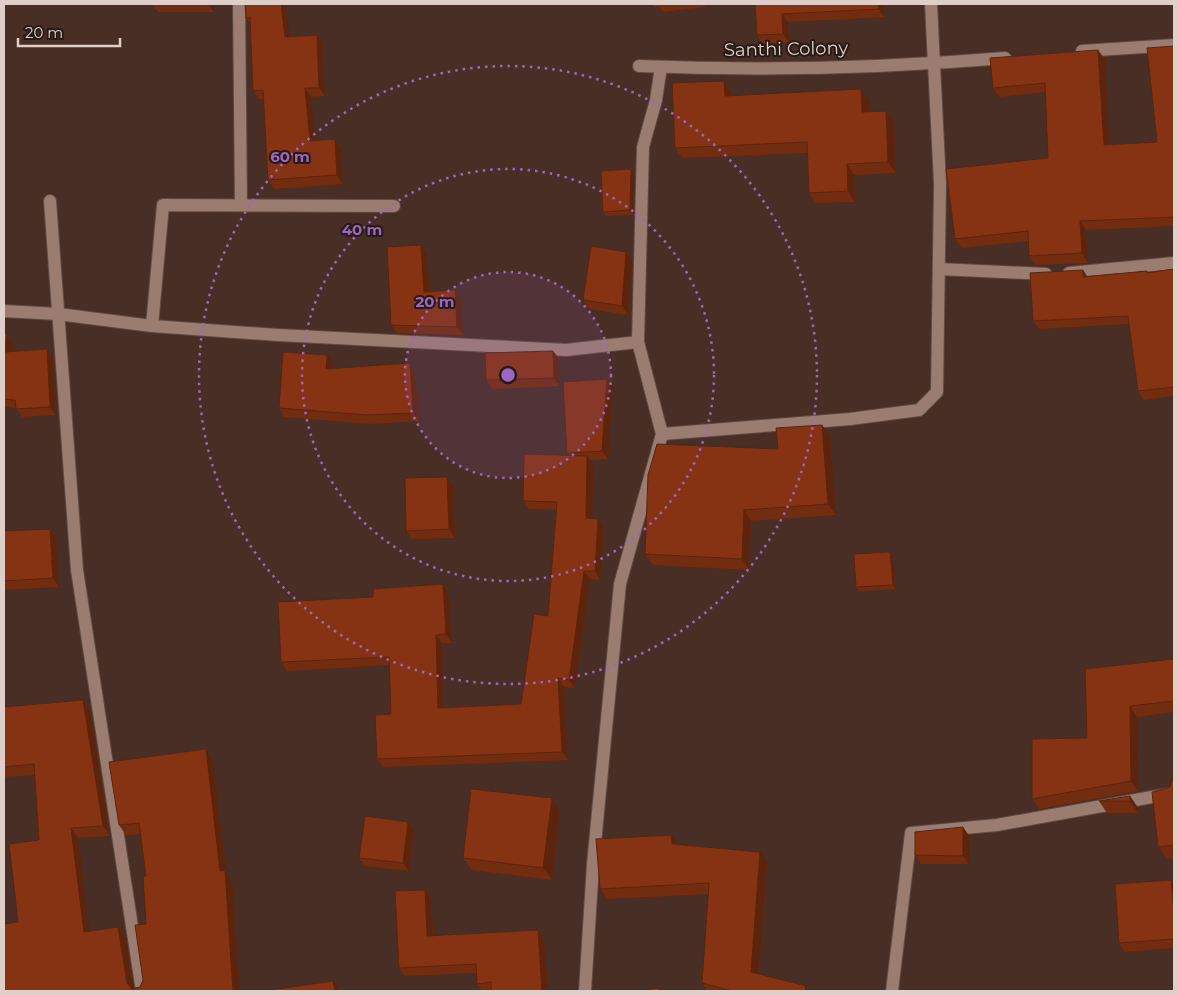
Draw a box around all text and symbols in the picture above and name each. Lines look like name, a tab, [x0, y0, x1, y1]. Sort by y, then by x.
scale bar	[18, 15, 120, 47]
text: 20 m	[25, 23, 63, 42]
street label: Santhi Colony	[724, 37, 849, 61]
text: 60 m	[270, 147, 310, 166]
text: 40 m	[342, 220, 382, 239]
text: 20 m	[415, 292, 455, 311]
centre of rings	[499, 366, 517, 384]

